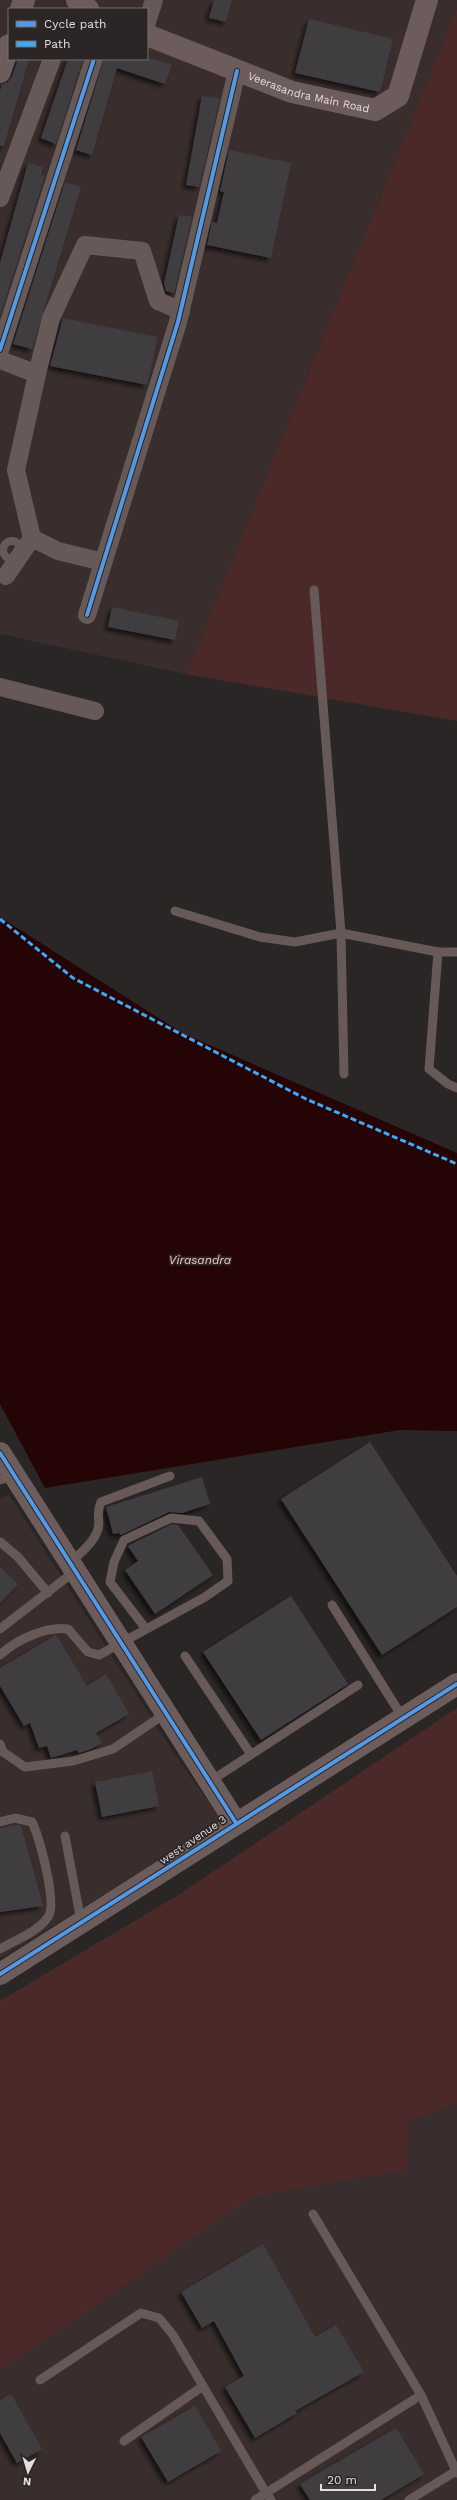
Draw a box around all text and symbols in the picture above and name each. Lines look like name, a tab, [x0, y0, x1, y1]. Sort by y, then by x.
legend	[8, 8, 148, 60]
text: Cycle path	[44, 17, 106, 31]
text: Path	[44, 37, 70, 51]
street label: Veerasandra Main Road	[246, 69, 371, 115]
water label: Virasandra	[169, 1253, 232, 1267]
street label: west avenue 3	[157, 1813, 229, 1867]
north arrow	[8, 2452, 48, 2492]
scale bar	[321, 2466, 375, 2492]
text: 20 m	[327, 2473, 357, 2487]
text: N	[23, 2475, 32, 2488]

